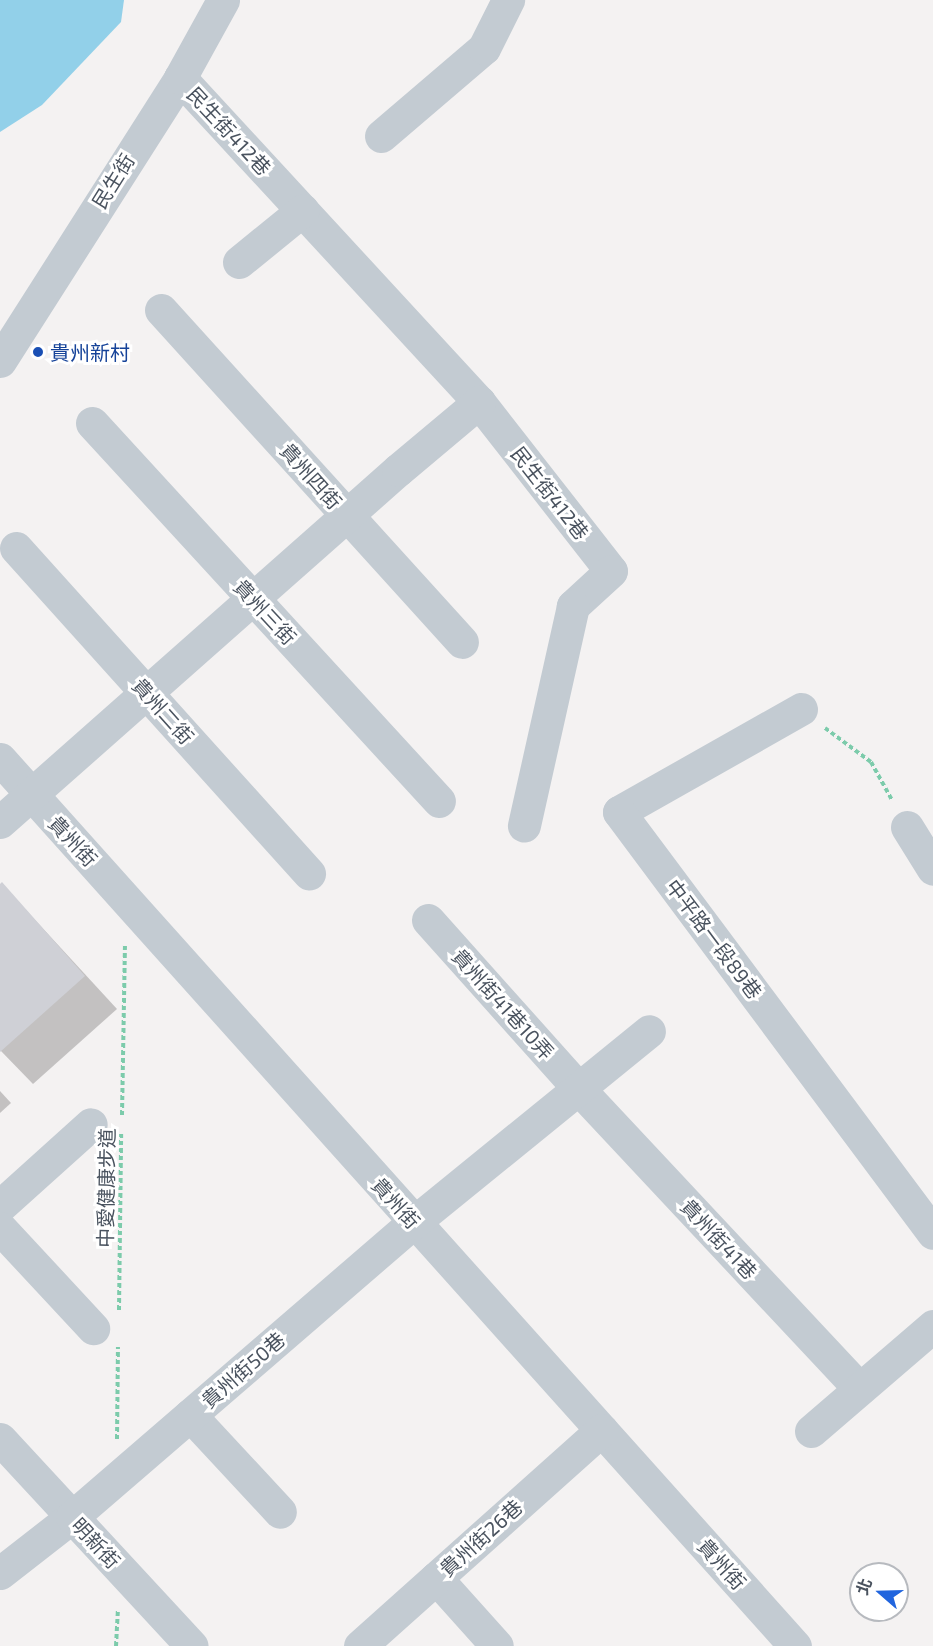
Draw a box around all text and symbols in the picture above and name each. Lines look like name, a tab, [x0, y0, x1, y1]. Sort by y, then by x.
street label: 民生街412巷	[182, 82, 276, 180]
street label: 民生街	[87, 149, 139, 213]
place label: 貴州新村	[50, 340, 130, 364]
marker: 貴州新村	[31, 345, 45, 359]
street label: 貴州四街	[275, 438, 347, 514]
street label: 民生街412巷	[506, 442, 594, 544]
street label: 貴州三街	[229, 575, 301, 649]
street label: 貴州二街	[127, 673, 199, 749]
street label: 貴州街	[44, 811, 102, 871]
street label: 中平路一段89巷	[661, 874, 767, 1004]
street label: 貴州街41巷10弄	[447, 944, 559, 1064]
street label: 中愛健康步道	[93, 1128, 119, 1248]
street label: 貴州街	[367, 1173, 425, 1233]
street label: 貴州街41巷	[676, 1194, 762, 1284]
street label: 貴州街50巷	[196, 1327, 290, 1413]
street label: 貴州街26巷	[435, 1495, 527, 1581]
street label: 明新街	[67, 1513, 125, 1573]
street label: 貴州街	[693, 1534, 751, 1594]
north arrow	[849, 1562, 909, 1622]
text: 北	[852, 1576, 875, 1597]

